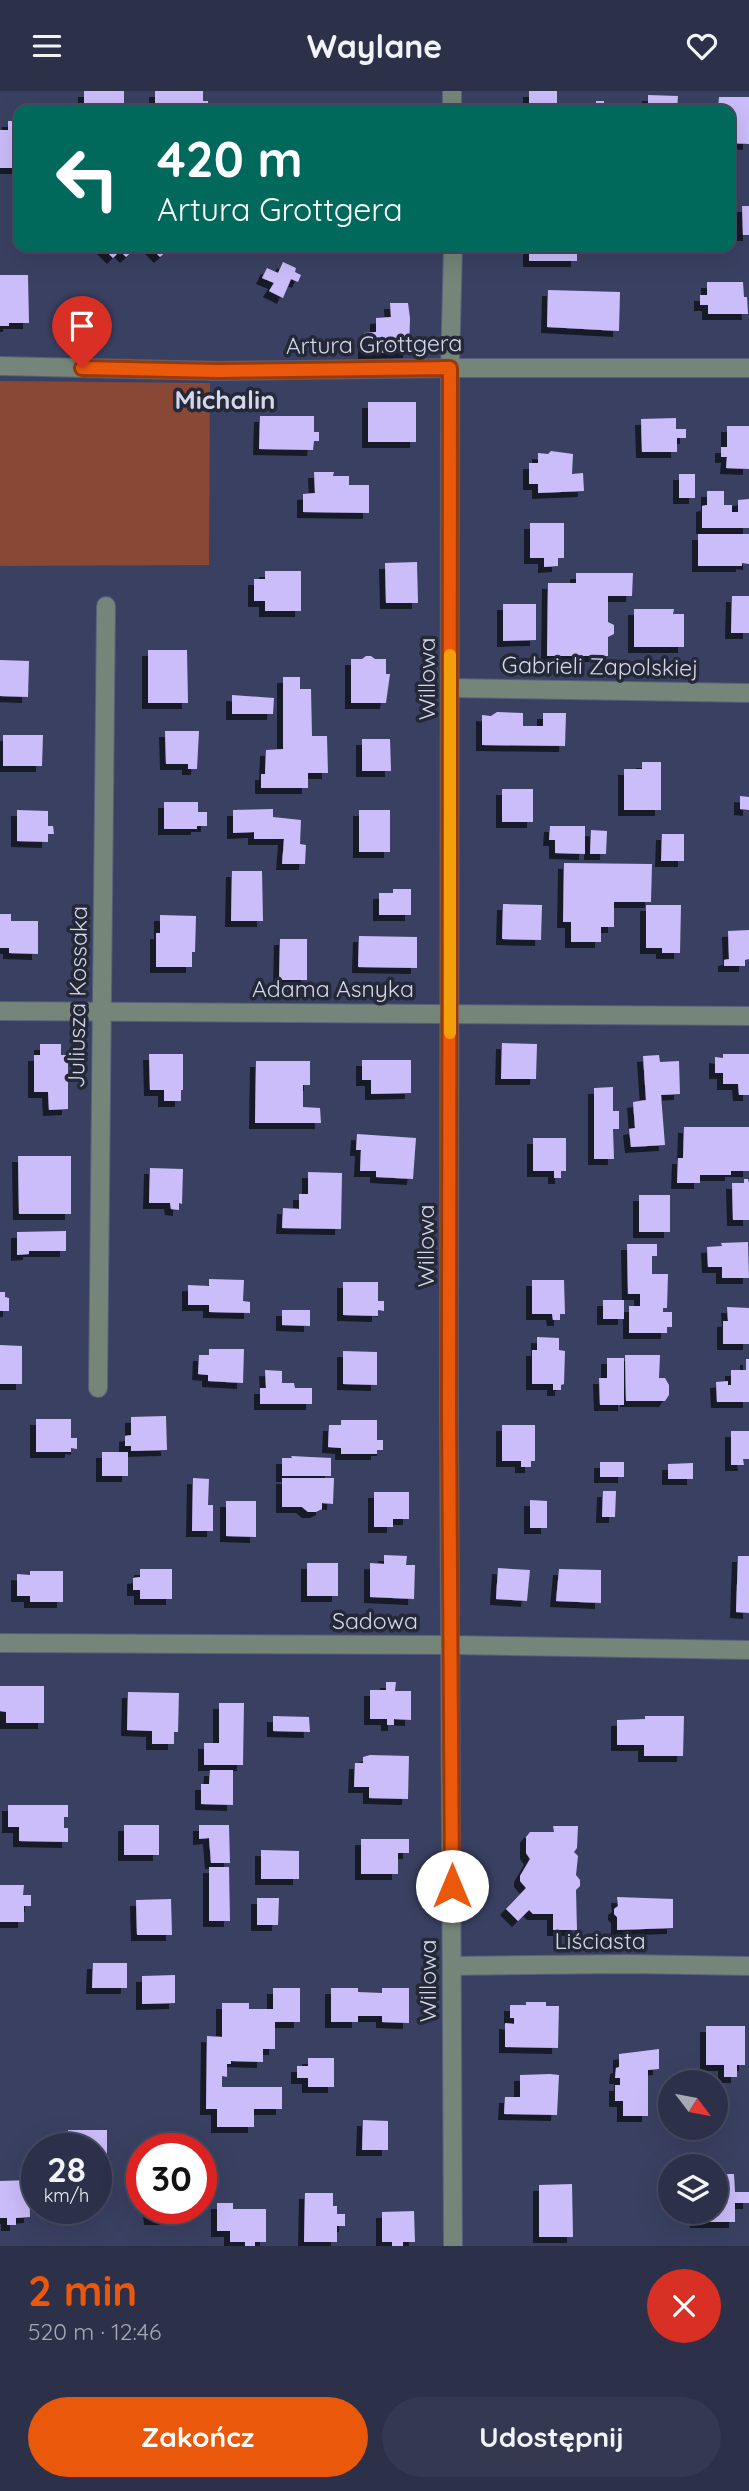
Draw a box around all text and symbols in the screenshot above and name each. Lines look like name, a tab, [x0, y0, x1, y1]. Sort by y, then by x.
text: Waylane	[307, 26, 442, 66]
icon: menu	[28, 27, 66, 65]
icon: heart	[683, 27, 721, 65]
text: 420 m	[157, 128, 303, 189]
icon: left	[42, 133, 133, 224]
text: Artura Grottgera	[157, 189, 403, 229]
pin	[52, 296, 112, 368]
icon: arrive	[63, 307, 101, 345]
street label: Artura Grottgera	[285, 328, 463, 360]
district label: Michalin	[174, 383, 276, 416]
street label: Willowa	[412, 638, 441, 720]
street label: Gabrieli Zapolskiej	[501, 650, 699, 682]
street label: Juliusza Kossaka	[61, 906, 93, 1088]
street label: Adama Asnyka	[252, 974, 414, 1003]
street label: Willowa	[411, 1205, 440, 1287]
street label: Sadowa	[332, 1606, 418, 1635]
position arrow	[415, 1849, 489, 1923]
street label: Liściasta	[554, 1926, 646, 1955]
street label: Willowa	[413, 1940, 442, 2022]
north arrow	[658, 2070, 728, 2140]
map controls	[658, 2070, 728, 2224]
speed limit sign: 30	[126, 2133, 217, 2224]
text: 28	[47, 2147, 86, 2191]
button: layers	[658, 2154, 728, 2224]
text: km/h	[44, 2184, 89, 2207]
text: 2 min	[28, 2264, 137, 2317]
button: close	[647, 2269, 721, 2343]
text: 520 m · 12:46	[28, 2317, 161, 2346]
button: Zakończ	[28, 2397, 368, 2477]
button: Udostępnij	[382, 2397, 721, 2477]

